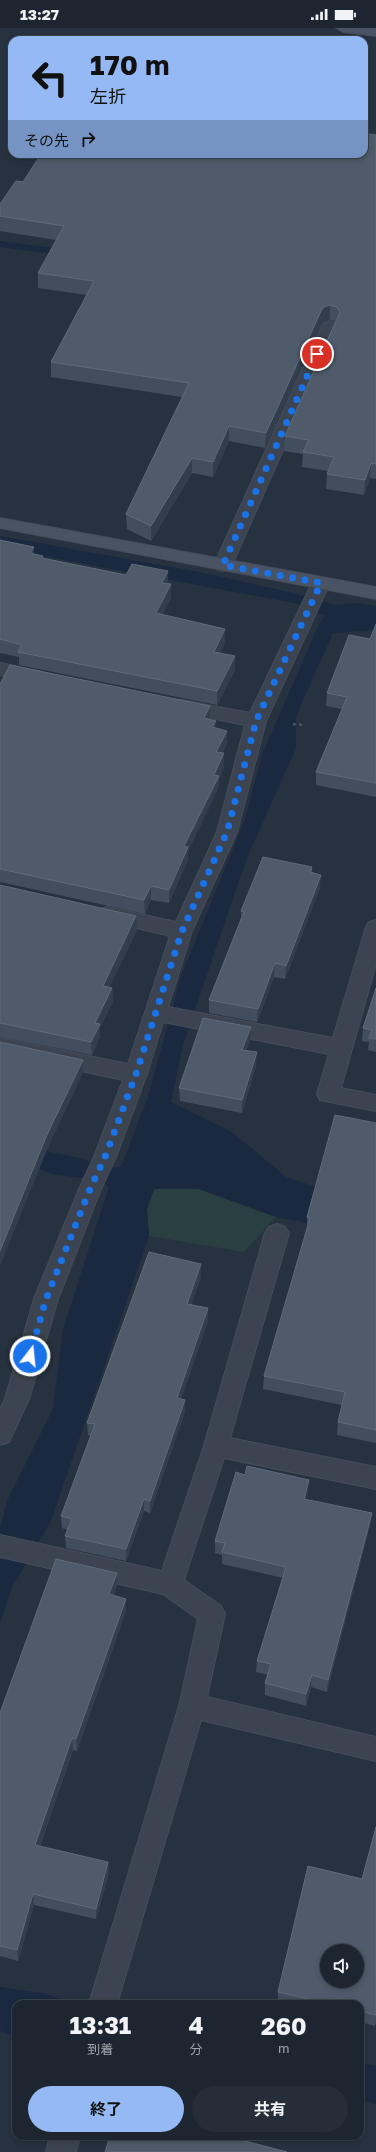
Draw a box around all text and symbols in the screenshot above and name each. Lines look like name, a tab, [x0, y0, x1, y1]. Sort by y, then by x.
text: 13:27	[20, 5, 59, 23]
text: 170 m	[90, 48, 169, 81]
icon: left	[24, 52, 76, 104]
text: 左折	[90, 85, 126, 107]
icon: right	[77, 128, 99, 150]
text: その先	[24, 131, 69, 149]
pin	[300, 337, 334, 371]
icon: arrive	[306, 343, 328, 365]
position arrow	[9, 1335, 51, 1377]
map controls	[320, 1944, 364, 1988]
button: sound	[320, 1944, 364, 1988]
text: 13:31	[69, 2010, 131, 2039]
text: 4	[189, 2010, 204, 2039]
text: 260	[261, 2011, 307, 2040]
text: m	[278, 2040, 290, 2056]
text: 到着	[87, 2041, 113, 2057]
text: 分	[190, 2041, 203, 2057]
button: 終了	[28, 2086, 184, 2132]
button: 共有	[192, 2086, 348, 2132]

